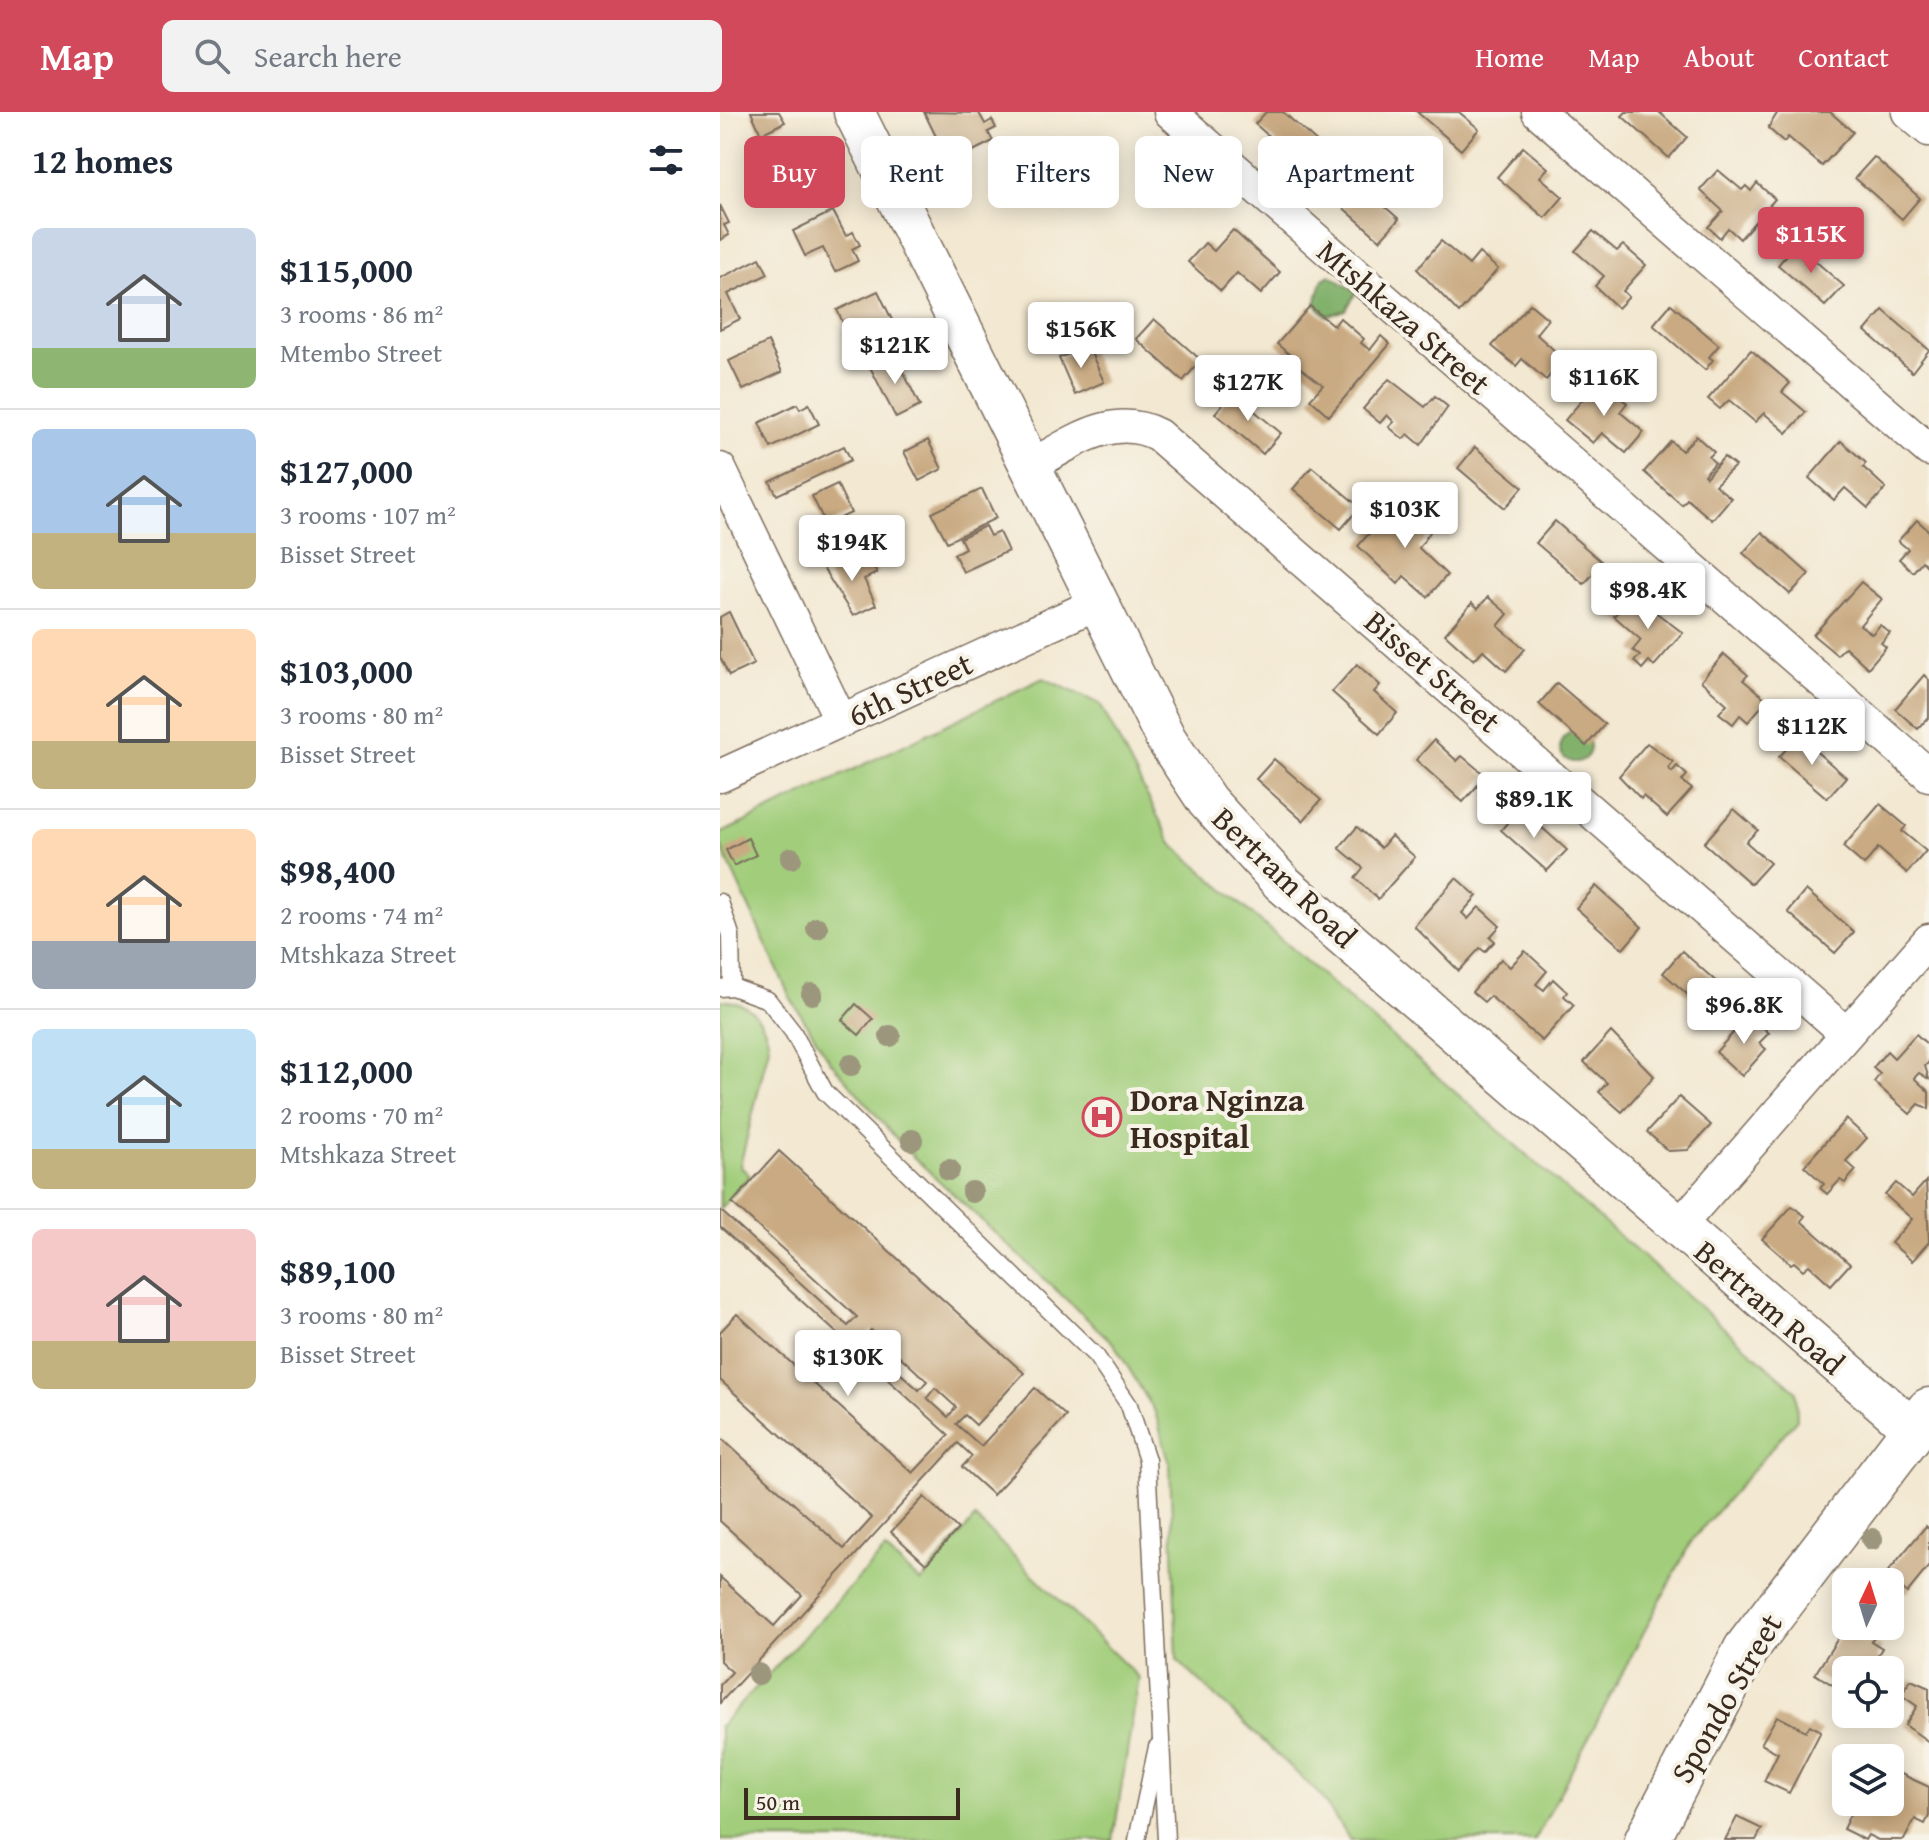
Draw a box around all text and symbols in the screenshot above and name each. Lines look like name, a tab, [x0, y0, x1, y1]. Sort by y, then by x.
search box	[162, 20, 722, 92]
text: Map	[40, 28, 114, 84]
icon: search	[190, 34, 234, 78]
text: Search here	[254, 34, 402, 78]
text: Home	[1475, 36, 1544, 77]
text: Map	[1588, 36, 1640, 77]
text: About	[1684, 36, 1754, 77]
text: Contact	[1798, 36, 1889, 77]
text: 12 homes	[32, 136, 173, 185]
chip: Buy	[744, 136, 845, 208]
chip: Rent	[861, 136, 972, 208]
chip: Filters	[988, 136, 1119, 208]
chip: New	[1135, 136, 1242, 208]
chip: Apartment	[1258, 136, 1443, 208]
icon: filters	[644, 138, 688, 182]
pin: $115K	[1755, 207, 1867, 275]
text: $115K	[1776, 213, 1846, 252]
street label: Mtshkaza Street	[1307, 228, 1501, 406]
text: $115,000	[280, 245, 413, 294]
icon: home	[96, 260, 192, 356]
text: 3 rooms · 86 m²	[280, 294, 443, 333]
pin: $156K	[1025, 302, 1137, 370]
text: $156K	[1046, 308, 1116, 347]
pin: $121K	[839, 318, 951, 386]
text: $121K	[860, 324, 930, 363]
text: Mtembo Street	[280, 333, 442, 372]
pin: $116K	[1548, 350, 1660, 418]
pin: $127K	[1192, 355, 1304, 423]
text: $116K	[1569, 356, 1639, 395]
text: $127K	[1213, 361, 1283, 400]
text: $127,000	[280, 446, 413, 495]
icon: home	[96, 461, 192, 557]
pin: $103K	[1349, 482, 1461, 550]
text: $103K	[1370, 488, 1440, 527]
text: 3 rooms · 107 m²	[280, 495, 456, 534]
pin: $194K	[796, 515, 908, 583]
text: $194K	[817, 521, 887, 560]
text: Bisset Street	[280, 534, 416, 573]
pin: $98.4K	[1583, 563, 1713, 631]
text: $98.4K	[1609, 569, 1687, 608]
street label: Bisset Street	[1355, 599, 1511, 743]
street label: 6th Street	[840, 640, 980, 738]
text: $103,000	[280, 646, 413, 695]
icon: home	[96, 661, 192, 757]
text: 3 rooms · 80 m²	[280, 695, 443, 734]
pin: $112K	[1756, 699, 1868, 767]
text: $112K	[1777, 705, 1847, 744]
text: Bisset Street	[280, 734, 416, 773]
pin: $89.1K	[1469, 772, 1599, 840]
text: $89.1K	[1495, 778, 1573, 817]
street label: Bertram Road	[1202, 796, 1368, 958]
text: $98,400	[280, 846, 395, 895]
icon: home	[96, 861, 192, 957]
text: 2 rooms · 74 m²	[280, 895, 443, 934]
text: Mtshkaza Street	[280, 934, 456, 973]
pin: $96.8K	[1679, 978, 1809, 1046]
text: $96.8K	[1705, 984, 1783, 1023]
text: $112,000	[280, 1046, 413, 1095]
icon: home	[96, 1061, 192, 1157]
place label: Dora Nginza Hospital	[1130, 1076, 1305, 1160]
text: 2 rooms · 70 m²	[280, 1095, 443, 1134]
hospital icon: Dora Nginza Hospital	[1081, 1096, 1123, 1138]
text: Mtshkaza Street	[280, 1134, 456, 1173]
street label: Bertram Road	[1684, 1228, 1856, 1386]
text: $89,100	[280, 1246, 395, 1295]
icon: home	[96, 1261, 192, 1357]
text: 3 rooms · 80 m²	[280, 1295, 443, 1334]
pin: $130K	[792, 1330, 904, 1398]
text: Bisset Street	[280, 1334, 416, 1373]
text: $130K	[813, 1336, 883, 1375]
north arrow	[1832, 1568, 1904, 1640]
map controls	[1832, 1568, 1904, 1816]
street label: Spondo Street	[1658, 1605, 1794, 1791]
button: locate	[1832, 1656, 1904, 1728]
button: layers	[1832, 1744, 1904, 1816]
scale bar	[744, 1784, 960, 1820]
text: 50 m	[756, 1786, 800, 1818]

